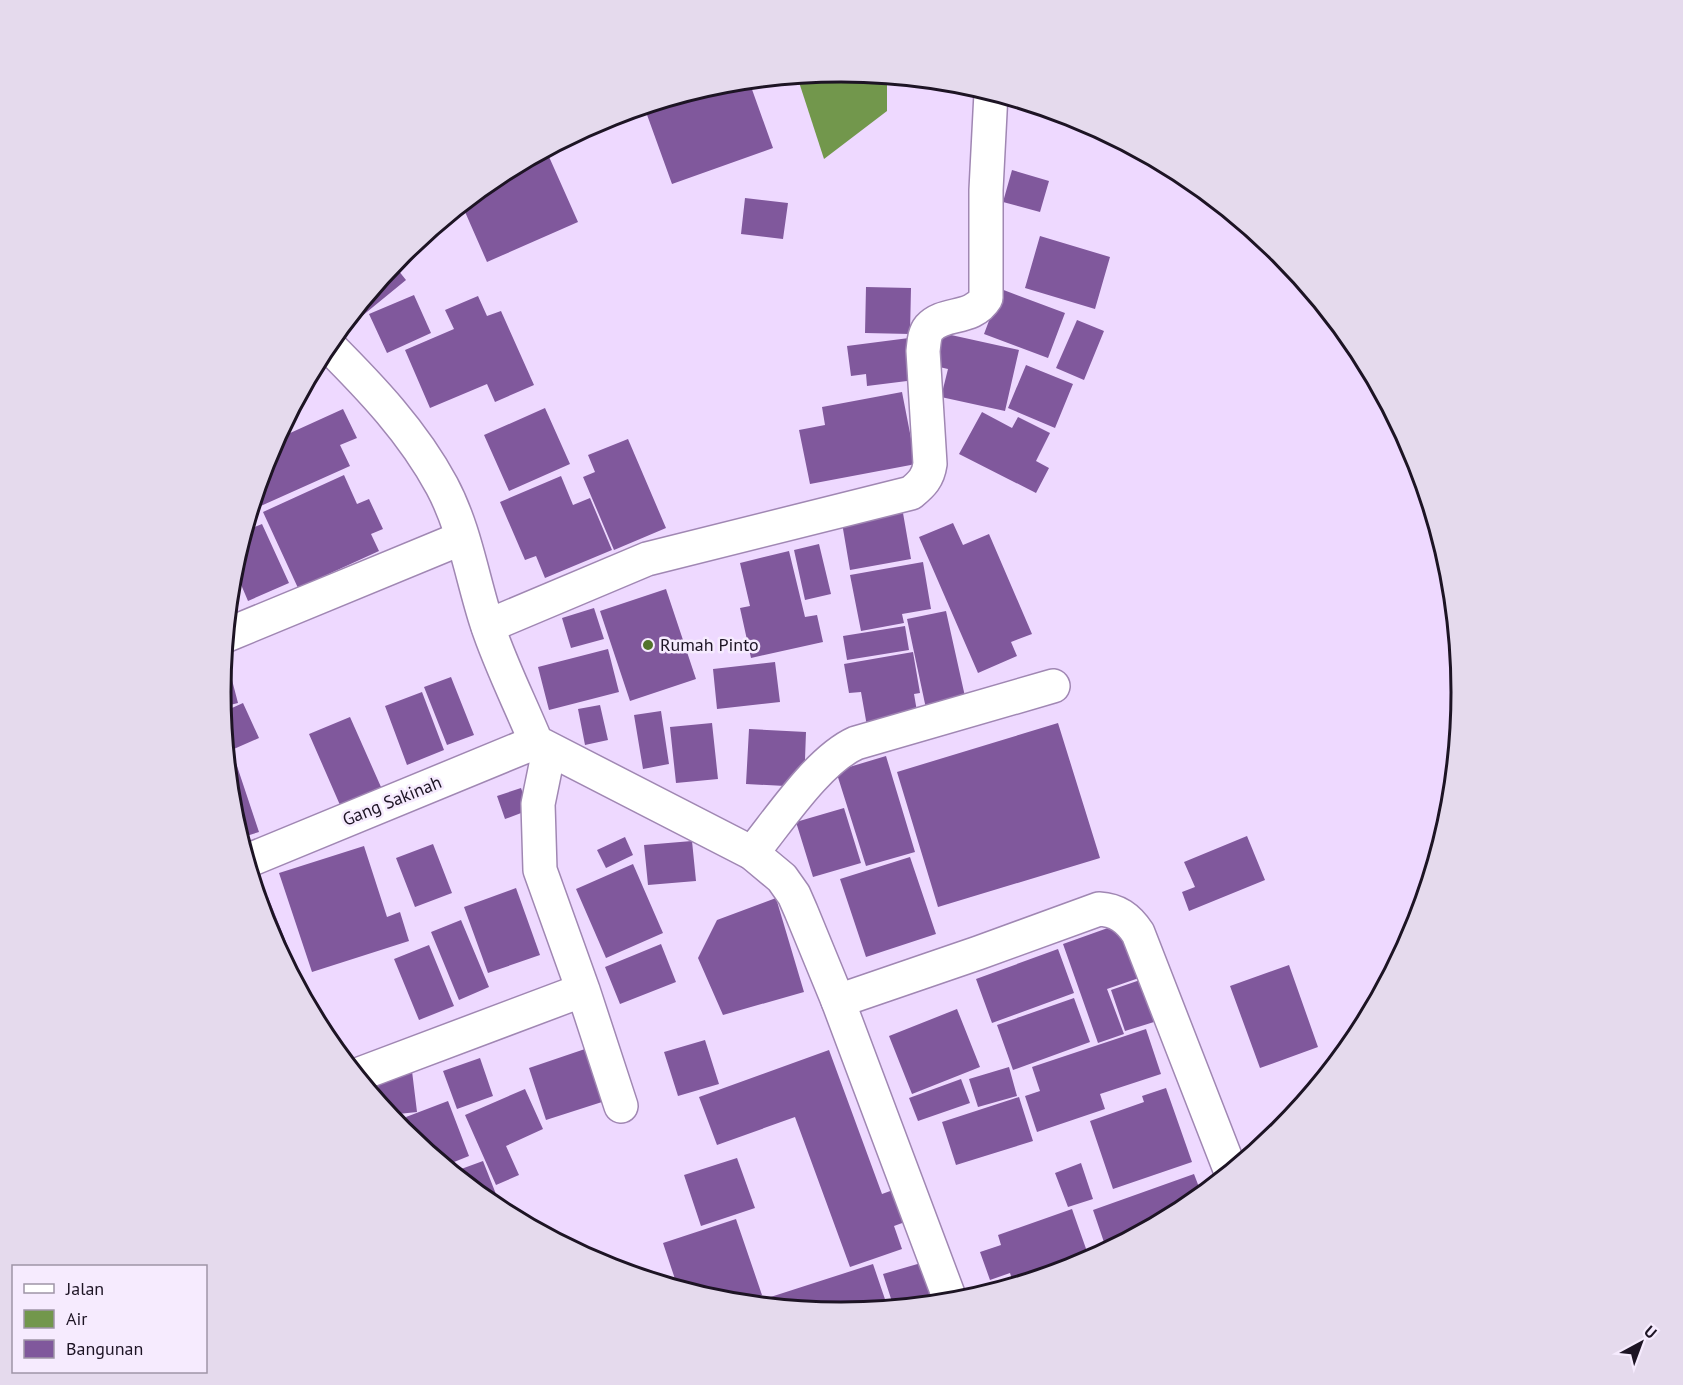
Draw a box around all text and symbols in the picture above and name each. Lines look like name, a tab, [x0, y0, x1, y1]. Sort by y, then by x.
place label: Rumah Pinto	[660, 633, 759, 656]
marker: Rumah Pinto	[641, 638, 655, 652]
street label: Gang Sakinah	[339, 770, 445, 831]
legend	[12, 1265, 207, 1373]
text: Jalan	[65, 1277, 104, 1300]
text: Air	[66, 1307, 87, 1330]
north arrow	[1611, 1313, 1671, 1373]
text: U	[1640, 1321, 1661, 1343]
text: Bangunan	[66, 1337, 143, 1360]

